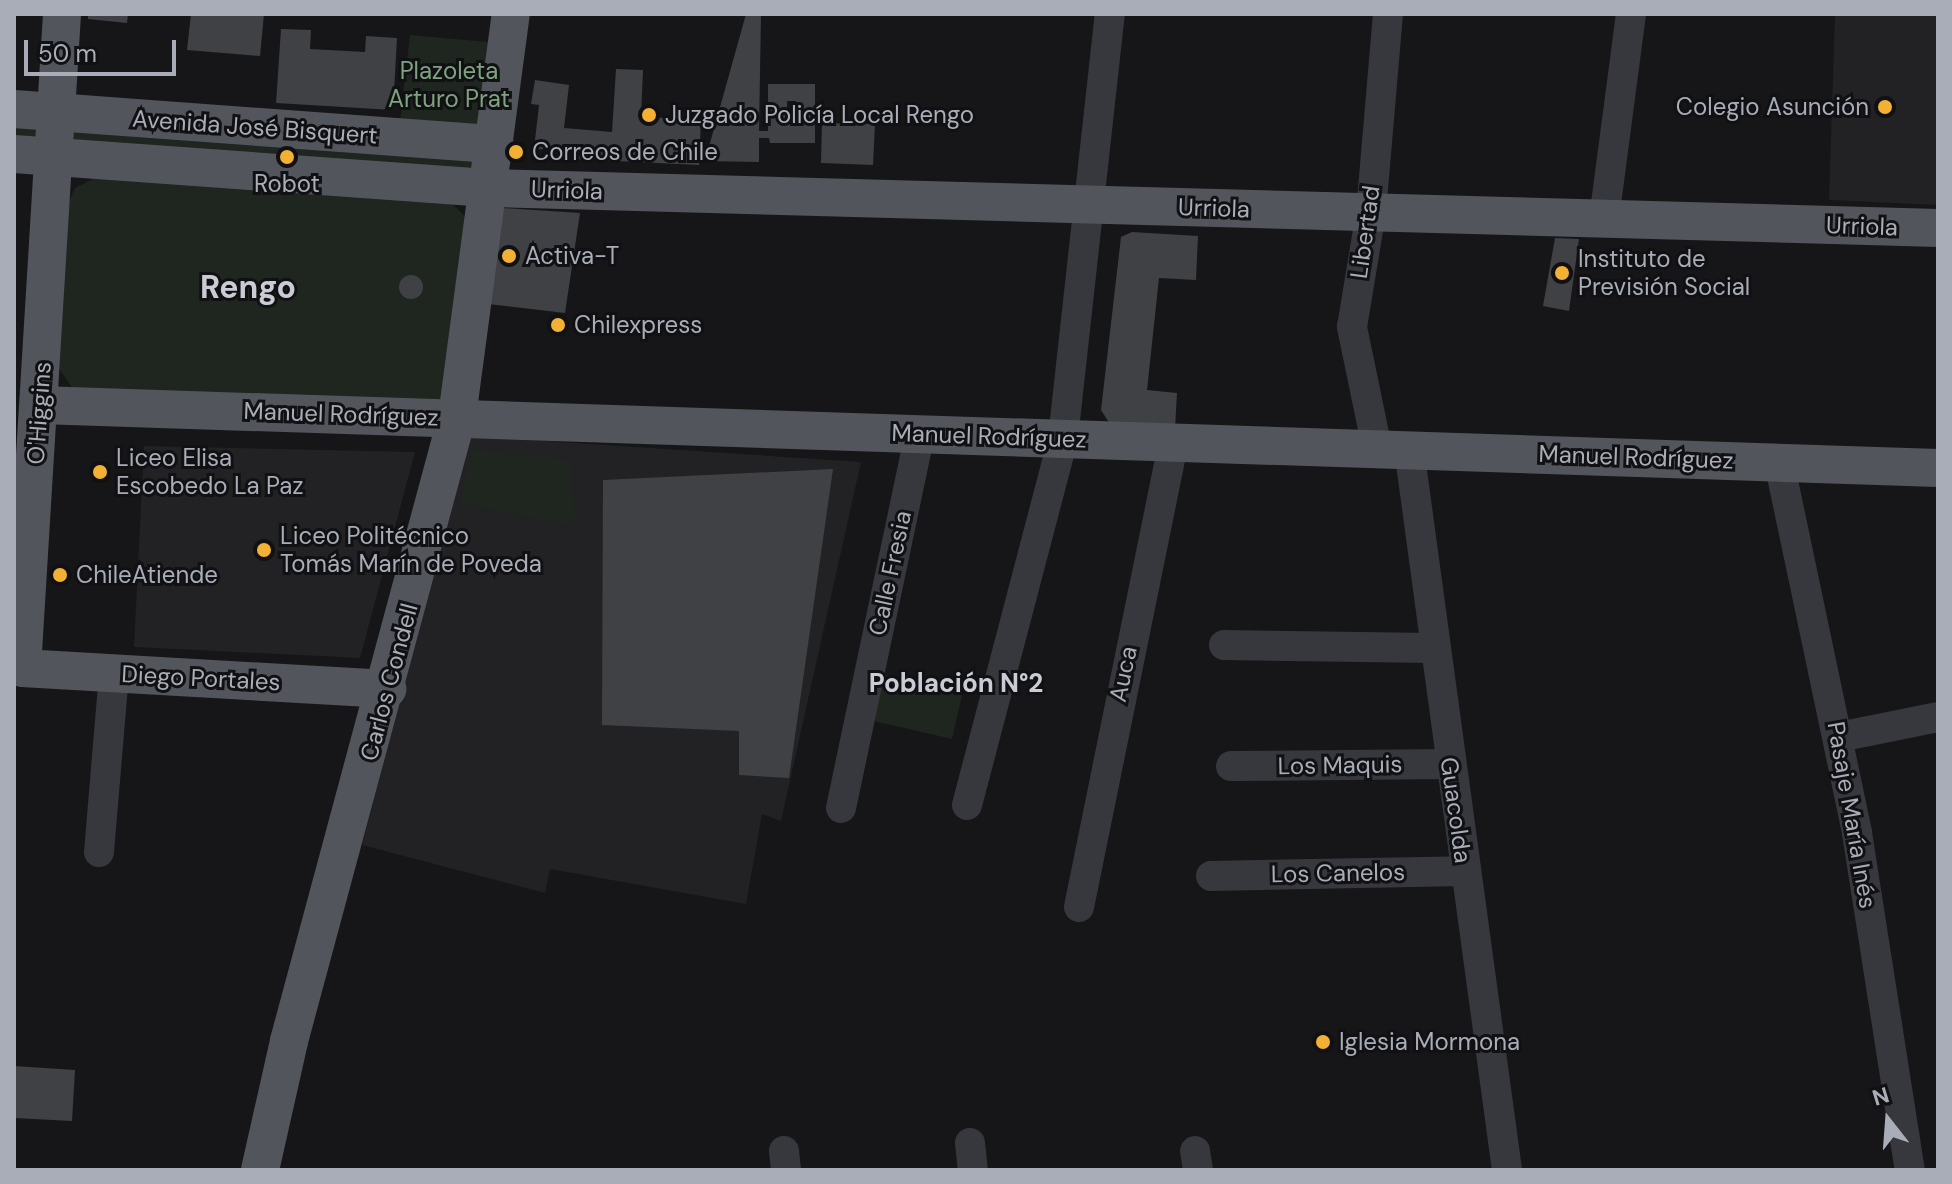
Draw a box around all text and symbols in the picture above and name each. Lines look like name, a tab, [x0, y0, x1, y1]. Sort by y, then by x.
scale bar	[28, 24, 180, 74]
text: 50 m	[38, 38, 97, 69]
park label: Plazoleta Arturo Prat	[388, 57, 510, 113]
place label: Colegio Asunción	[1676, 93, 1869, 121]
marker: Colegio Asunción	[1876, 98, 1894, 116]
place label: Juzgado Policía Local Rengo	[665, 101, 974, 129]
street label: Avenida José Bisquert	[131, 104, 379, 150]
marker: Juzgado Policía Local Rengo	[640, 106, 658, 124]
place label: Correos de Chile	[532, 138, 718, 166]
marker: Correos de Chile	[507, 143, 525, 161]
marker: Robot	[278, 148, 296, 166]
place label: Robot	[254, 170, 320, 198]
street label: Urriola	[531, 174, 603, 206]
street label: Libertad	[1344, 184, 1386, 280]
street label: Urriola	[1178, 192, 1250, 224]
street label: Urriola	[1826, 210, 1898, 242]
place label: Activa-T	[525, 242, 619, 270]
place label: Instituto de Previsión Social	[1578, 245, 1750, 301]
marker: Activa-T	[500, 247, 518, 265]
marker: Instituto de Previsión Social	[1553, 264, 1571, 282]
district label: Rengo	[200, 268, 296, 306]
place label: Chilexpress	[574, 311, 702, 339]
marker: Chilexpress	[549, 316, 567, 334]
street label: O'Higgins	[21, 361, 57, 465]
street label: Manuel Rodríguez	[243, 396, 439, 432]
street label: Manuel Rodríguez	[891, 418, 1087, 454]
street label: Manuel Rodríguez	[1538, 439, 1734, 475]
place label: Liceo Elisa Escobedo La Paz	[116, 444, 303, 500]
marker: Liceo Elisa Escobedo La Paz	[91, 463, 109, 481]
street label: Calle Fresia	[863, 508, 917, 638]
place label: Liceo Politécnico Tomás Marín de Poveda	[280, 522, 542, 578]
marker: Liceo Politécnico Tomás Marín de Poveda	[255, 541, 273, 559]
place label: ChileAtiende	[76, 561, 218, 589]
marker: ChileAtiende	[51, 566, 69, 584]
street label: Carlos Condell	[354, 600, 424, 764]
street label: Auca	[1103, 644, 1143, 704]
street label: Diego Portales	[121, 659, 281, 697]
district label: Población N°2	[869, 668, 1043, 700]
street label: Pasaje María Inés	[1821, 719, 1883, 911]
street label: Los Maquis	[1277, 750, 1403, 780]
street label: Guacolda	[1434, 755, 1478, 865]
street label: Los Canelos	[1271, 857, 1405, 889]
place label: Iglesia Mormona	[1339, 1028, 1520, 1056]
marker: Iglesia Mormona	[1314, 1033, 1332, 1051]
north arrow	[1848, 1080, 1928, 1160]
text: N	[1869, 1080, 1893, 1113]

